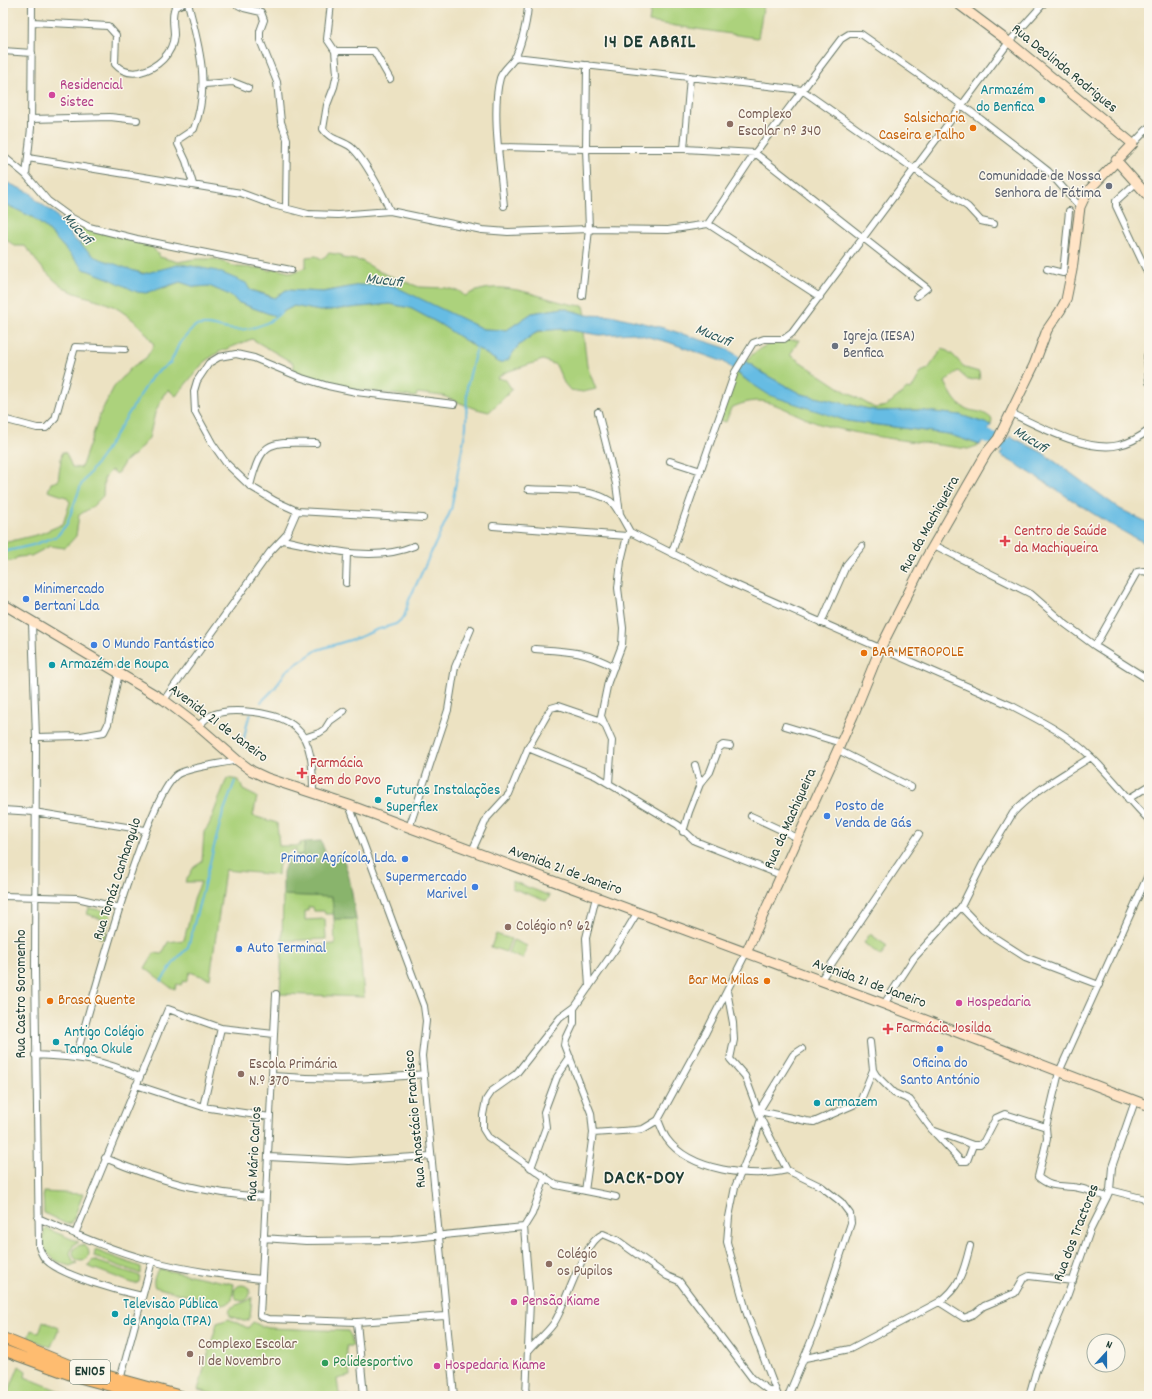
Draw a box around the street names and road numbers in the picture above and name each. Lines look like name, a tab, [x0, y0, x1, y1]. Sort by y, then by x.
street label: Rua Deolinda Rodrigues	[1006, 19, 1122, 119]
street label: Rua da Machiqueira	[894, 471, 966, 578]
street label: Avenida 21 de Janeiro	[164, 679, 273, 769]
street label: Rua da Machiqueira	[759, 764, 823, 873]
street label: Rua Tomáz Canhangulo	[88, 814, 148, 943]
street label: Avenida 21 de Janeiro	[505, 840, 625, 902]
street label: Rua Castro Soromenho	[11, 929, 33, 1059]
street label: Avenida 21 de Janeiro	[809, 953, 929, 1015]
street label: Rua Anastácio Francisco	[399, 1049, 433, 1189]
street label: Rua Mário Carlos	[242, 1106, 268, 1202]
street label: Rua dos Tractores	[1048, 1181, 1106, 1285]
road number: EN105	[70, 1360, 110, 1384]

